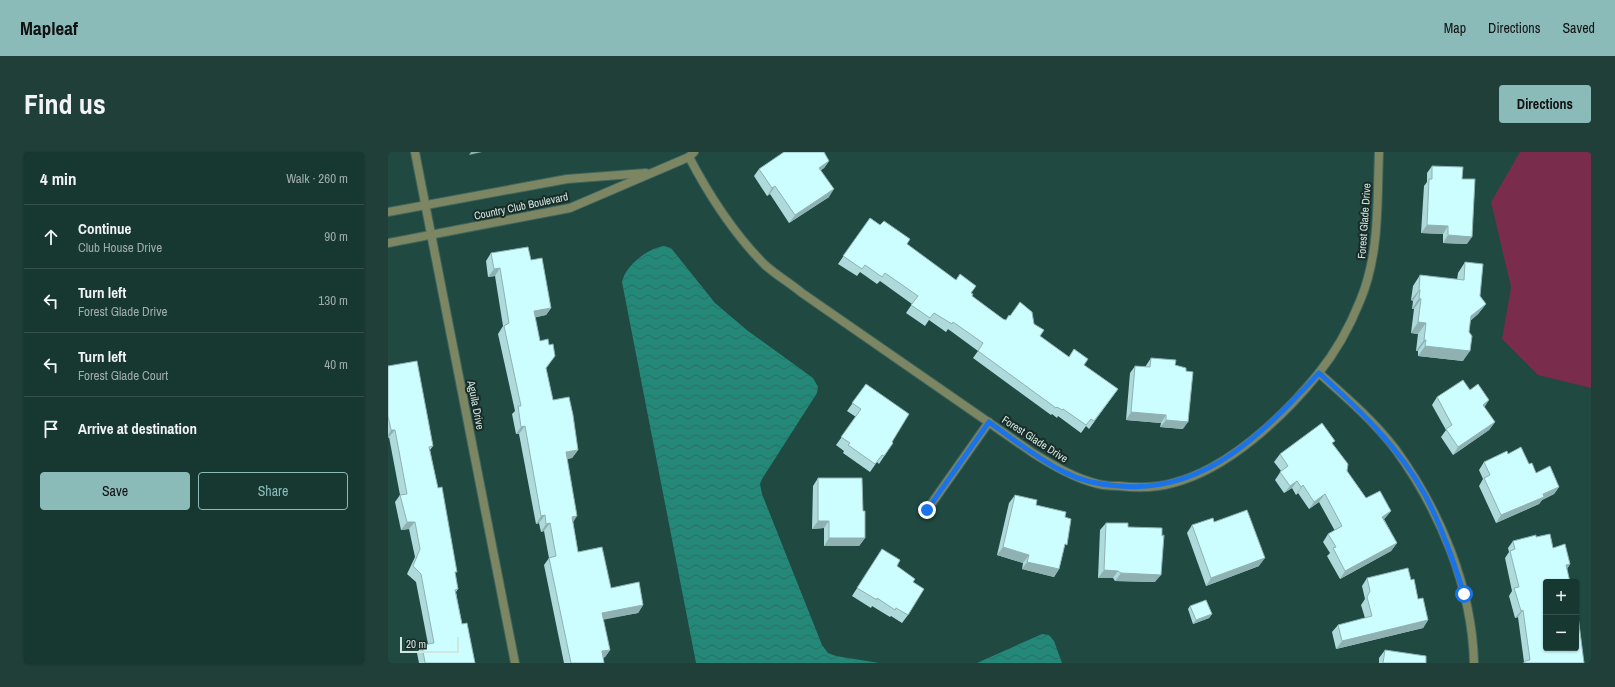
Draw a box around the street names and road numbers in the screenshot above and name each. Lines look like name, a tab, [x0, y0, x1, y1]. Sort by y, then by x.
street label: Forest Glade Drive	[1354, 183, 1374, 259]
street label: Country Club Boulevard	[473, 189, 569, 223]
street label: Aguila Drive	[464, 378, 488, 431]
street label: Forest Glade Drive	[999, 412, 1071, 466]

